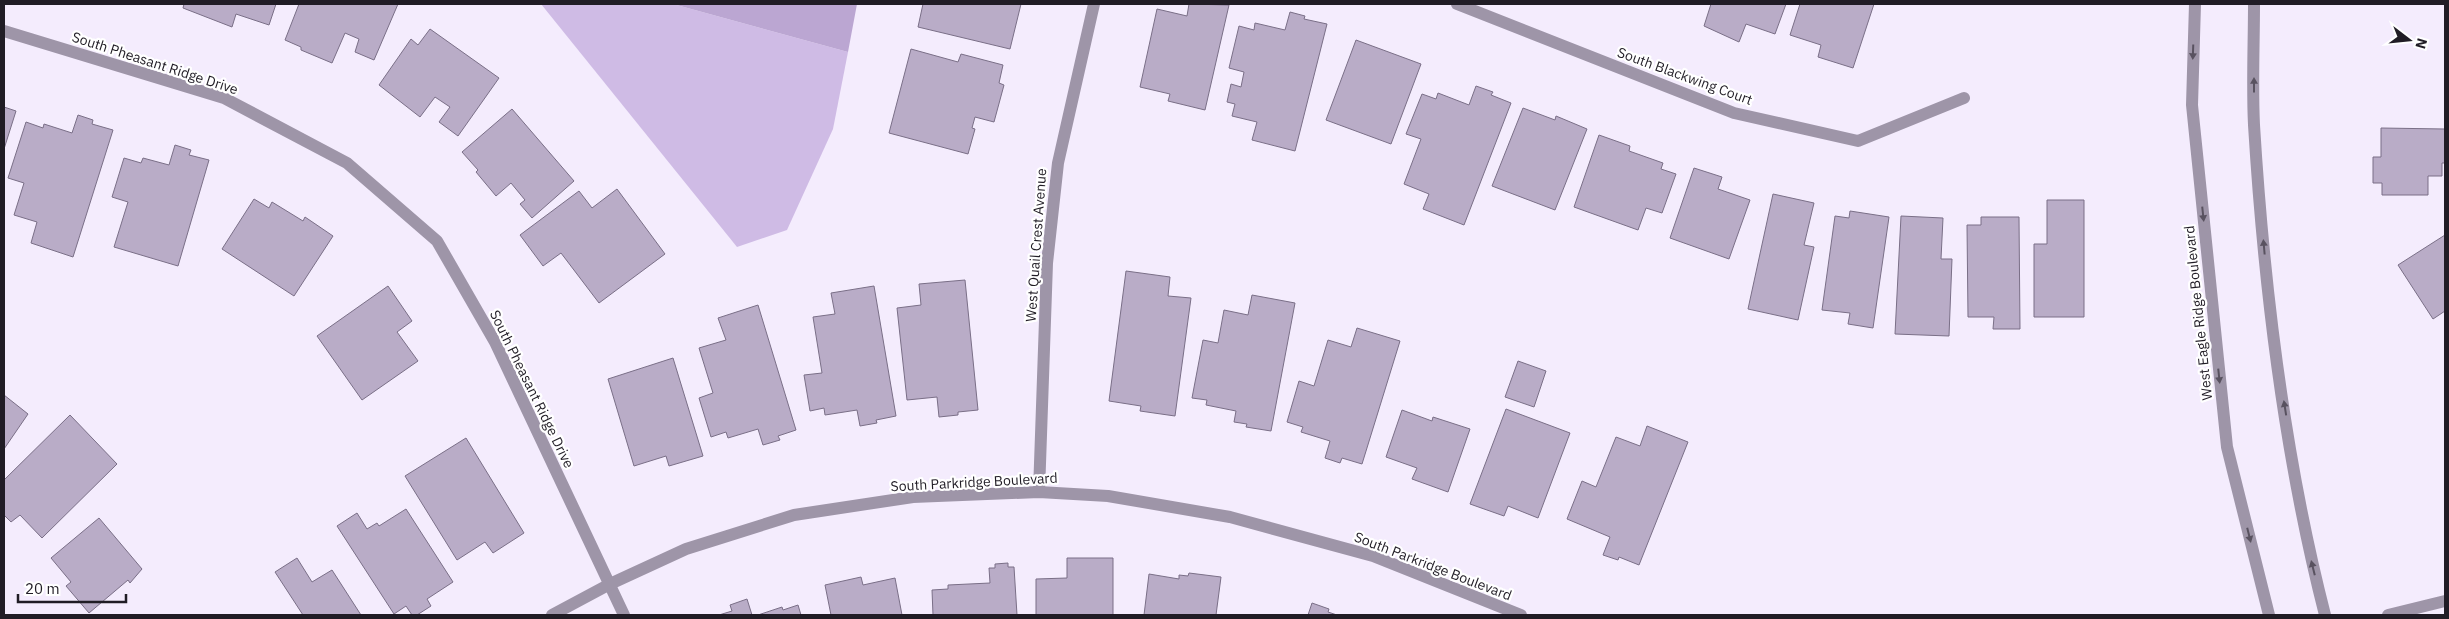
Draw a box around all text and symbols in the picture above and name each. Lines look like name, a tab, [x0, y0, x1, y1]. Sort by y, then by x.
north arrow	[2384, 15, 2434, 65]
street label: South Pheasant Ridge Drive	[70, 28, 241, 98]
text: N	[2411, 36, 2432, 51]
street label: South Blackwing Court	[1615, 43, 1755, 109]
one-way arrow	[2189, 45, 2197, 61]
one-way arrow	[2250, 77, 2258, 93]
street label: West Quail Crest Avenue	[1022, 167, 1050, 322]
one-way arrow	[2199, 207, 2207, 223]
street label: West Eagle Ridge Boulevard	[2180, 225, 2216, 401]
one-way arrow	[2260, 239, 2268, 255]
street label: South Pheasant Ridge Drive	[486, 307, 578, 471]
one-way arrow	[2216, 368, 2224, 384]
one-way arrow	[2280, 400, 2288, 416]
street label: South Parkridge Boulevard	[890, 469, 1058, 495]
street label: South Parkridge Boulevard	[1352, 528, 1514, 604]
one-way arrow	[2245, 528, 2253, 543]
one-way arrow	[2309, 560, 2317, 576]
scale bar	[18, 572, 125, 604]
text: 20 m	[25, 579, 60, 598]

